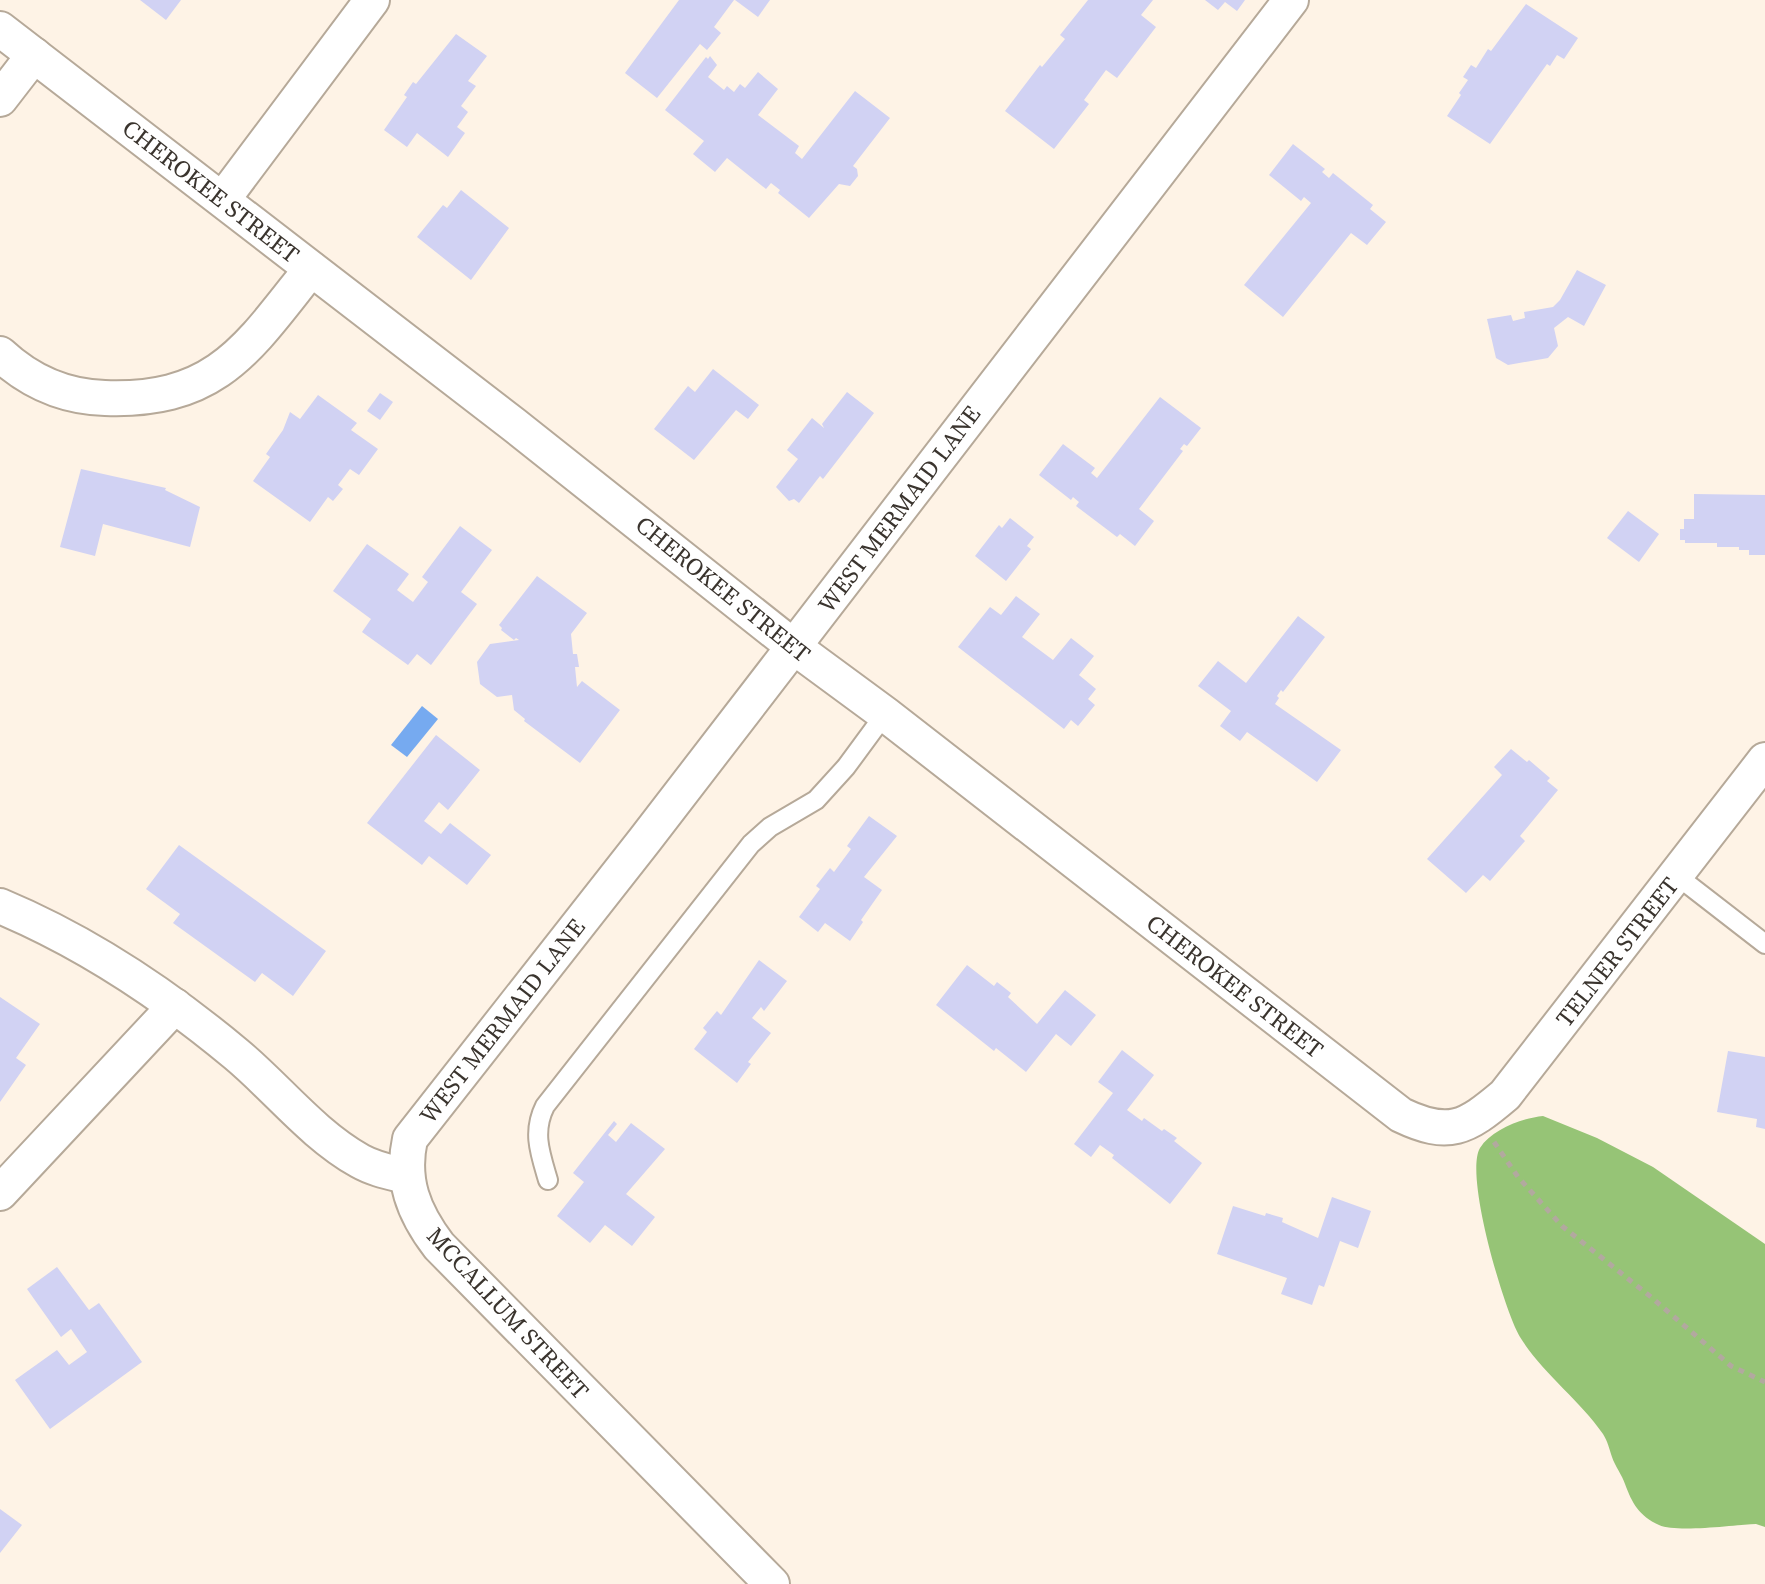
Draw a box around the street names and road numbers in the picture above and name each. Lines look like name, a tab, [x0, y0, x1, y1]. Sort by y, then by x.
street label: CHEROKEE STREET	[116, 111, 307, 271]
street label: WEST MERMAID LANE	[810, 399, 988, 619]
street label: CHEROKEE STREET	[629, 508, 818, 670]
street label: TELNER STREET	[1548, 870, 1686, 1034]
street label: CHEROKEE STREET	[1140, 906, 1331, 1066]
street label: WEST MERMAID LANE	[412, 912, 592, 1130]
street label: MCCALLUM STREET	[420, 1220, 597, 1407]

